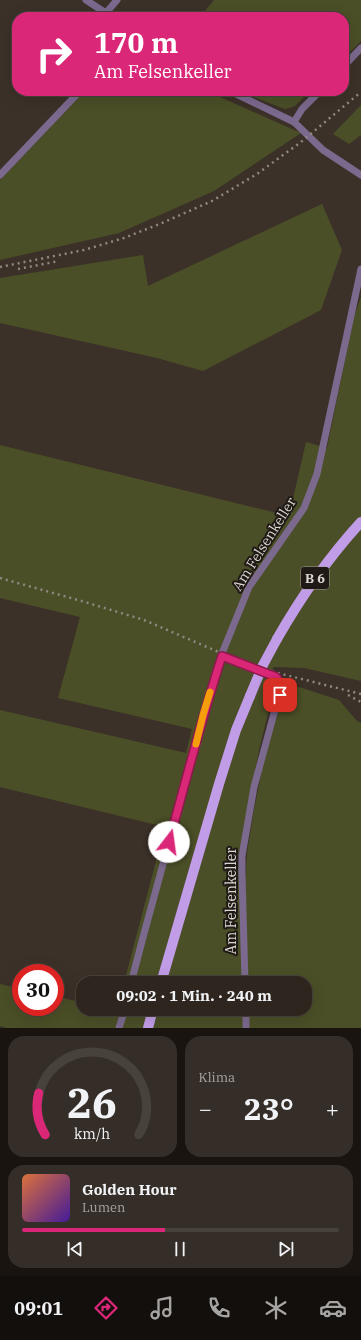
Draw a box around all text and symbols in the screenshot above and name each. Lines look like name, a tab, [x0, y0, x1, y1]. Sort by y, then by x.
text: 170 m	[94, 24, 178, 61]
icon: right	[28, 28, 80, 80]
text: Am Felsenkeller	[94, 60, 232, 83]
street label: Am Felsenkeller	[228, 493, 300, 594]
road number: B 6	[301, 567, 329, 589]
pin	[263, 678, 297, 712]
icon: arrive	[269, 684, 291, 706]
position arrow	[148, 821, 190, 863]
street label: Am Felsenkeller	[222, 847, 240, 954]
speed limit sign: 30	[12, 964, 64, 1016]
text: 09:02 · 1 Min. · 240 m	[116, 986, 272, 1005]
text: Klima	[199, 1069, 235, 1086]
text: 26	[67, 1074, 117, 1128]
text: 23°	[244, 1089, 294, 1128]
text: −	[199, 1094, 212, 1123]
text: +	[326, 1094, 339, 1123]
text: km/h	[74, 1123, 110, 1142]
text: Golden Hour	[82, 1180, 177, 1199]
text: Lumen	[82, 1199, 125, 1216]
icon: previous	[64, 1238, 86, 1260]
icon: pause	[169, 1238, 191, 1260]
icon: next	[275, 1238, 297, 1260]
icon: directions	[92, 1294, 120, 1322]
icon: music	[148, 1294, 176, 1322]
icon: phone	[205, 1294, 233, 1322]
icon: climate	[262, 1294, 290, 1322]
icon: car	[319, 1294, 347, 1322]
text: 09:01	[14, 1297, 63, 1320]

